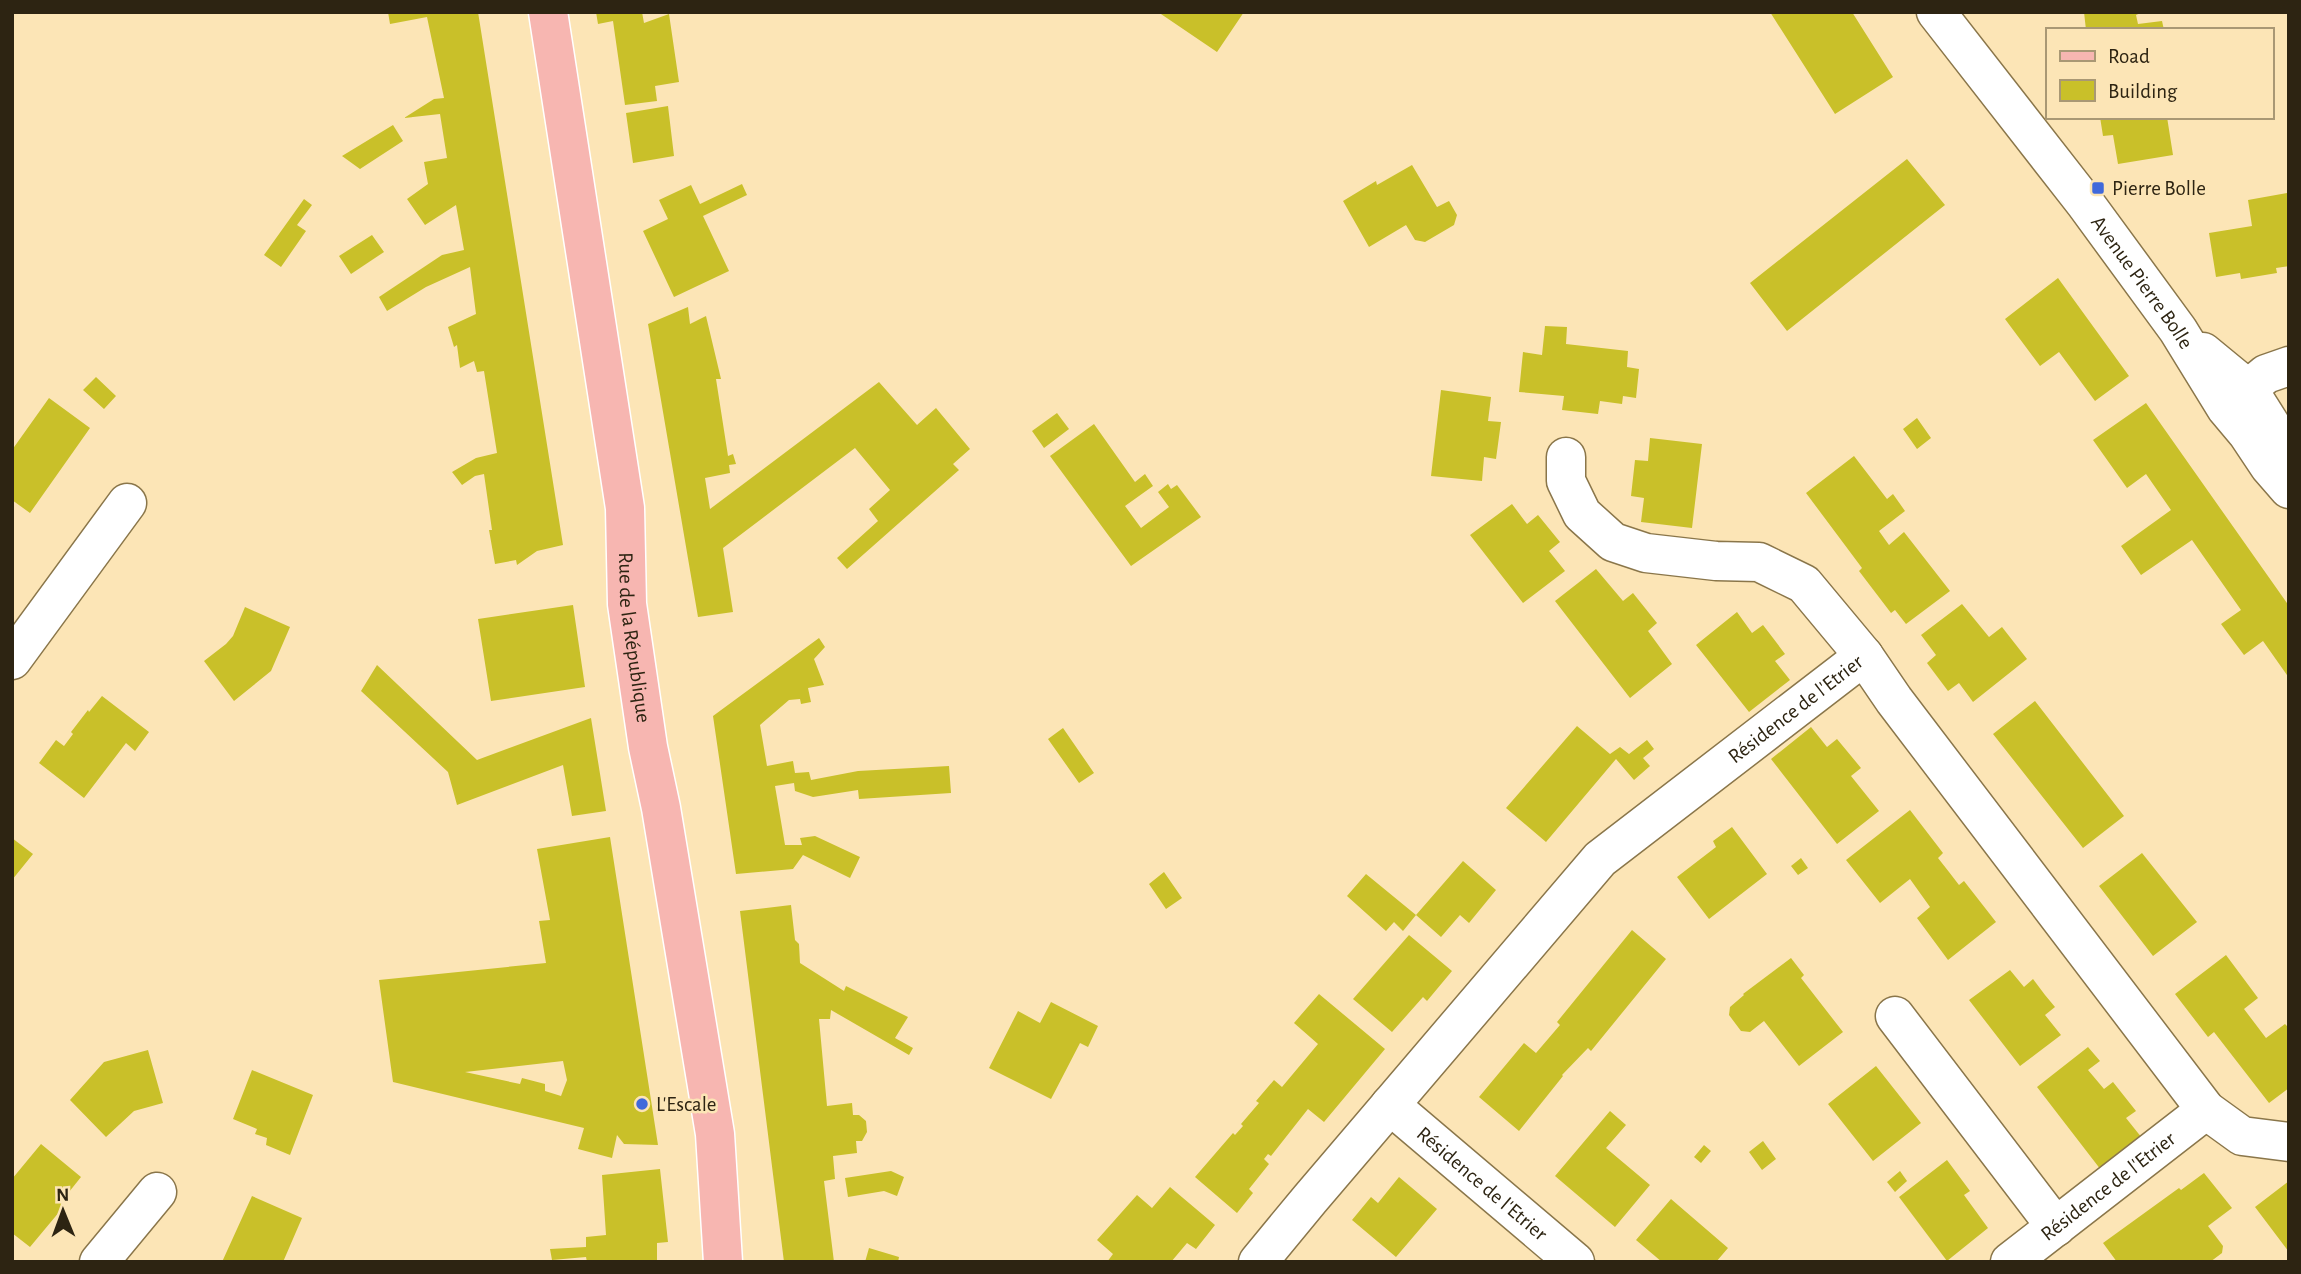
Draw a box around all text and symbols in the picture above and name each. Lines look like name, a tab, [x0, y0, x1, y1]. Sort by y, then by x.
legend	[2046, 28, 2273, 119]
text: Road	[2108, 46, 2150, 67]
text: Building	[2108, 81, 2178, 102]
place label: Pierre Bolle	[2112, 178, 2206, 199]
marker: Pierre Bolle	[2090, 180, 2106, 196]
street label: Avenue Pierre Bolle	[2087, 212, 2197, 352]
street label: Rue de la République	[615, 552, 655, 724]
street label: Résidence de l'Etrier	[1724, 650, 1867, 767]
place label: L'Escale	[656, 1094, 717, 1115]
marker: L'Escale	[634, 1096, 650, 1112]
street label: Résidence de l'Etrier	[1413, 1122, 1552, 1244]
street label: Résidence de l'Etrier	[2037, 1127, 2179, 1244]
north arrow	[28, 1176, 98, 1246]
text: N	[56, 1186, 70, 1205]

